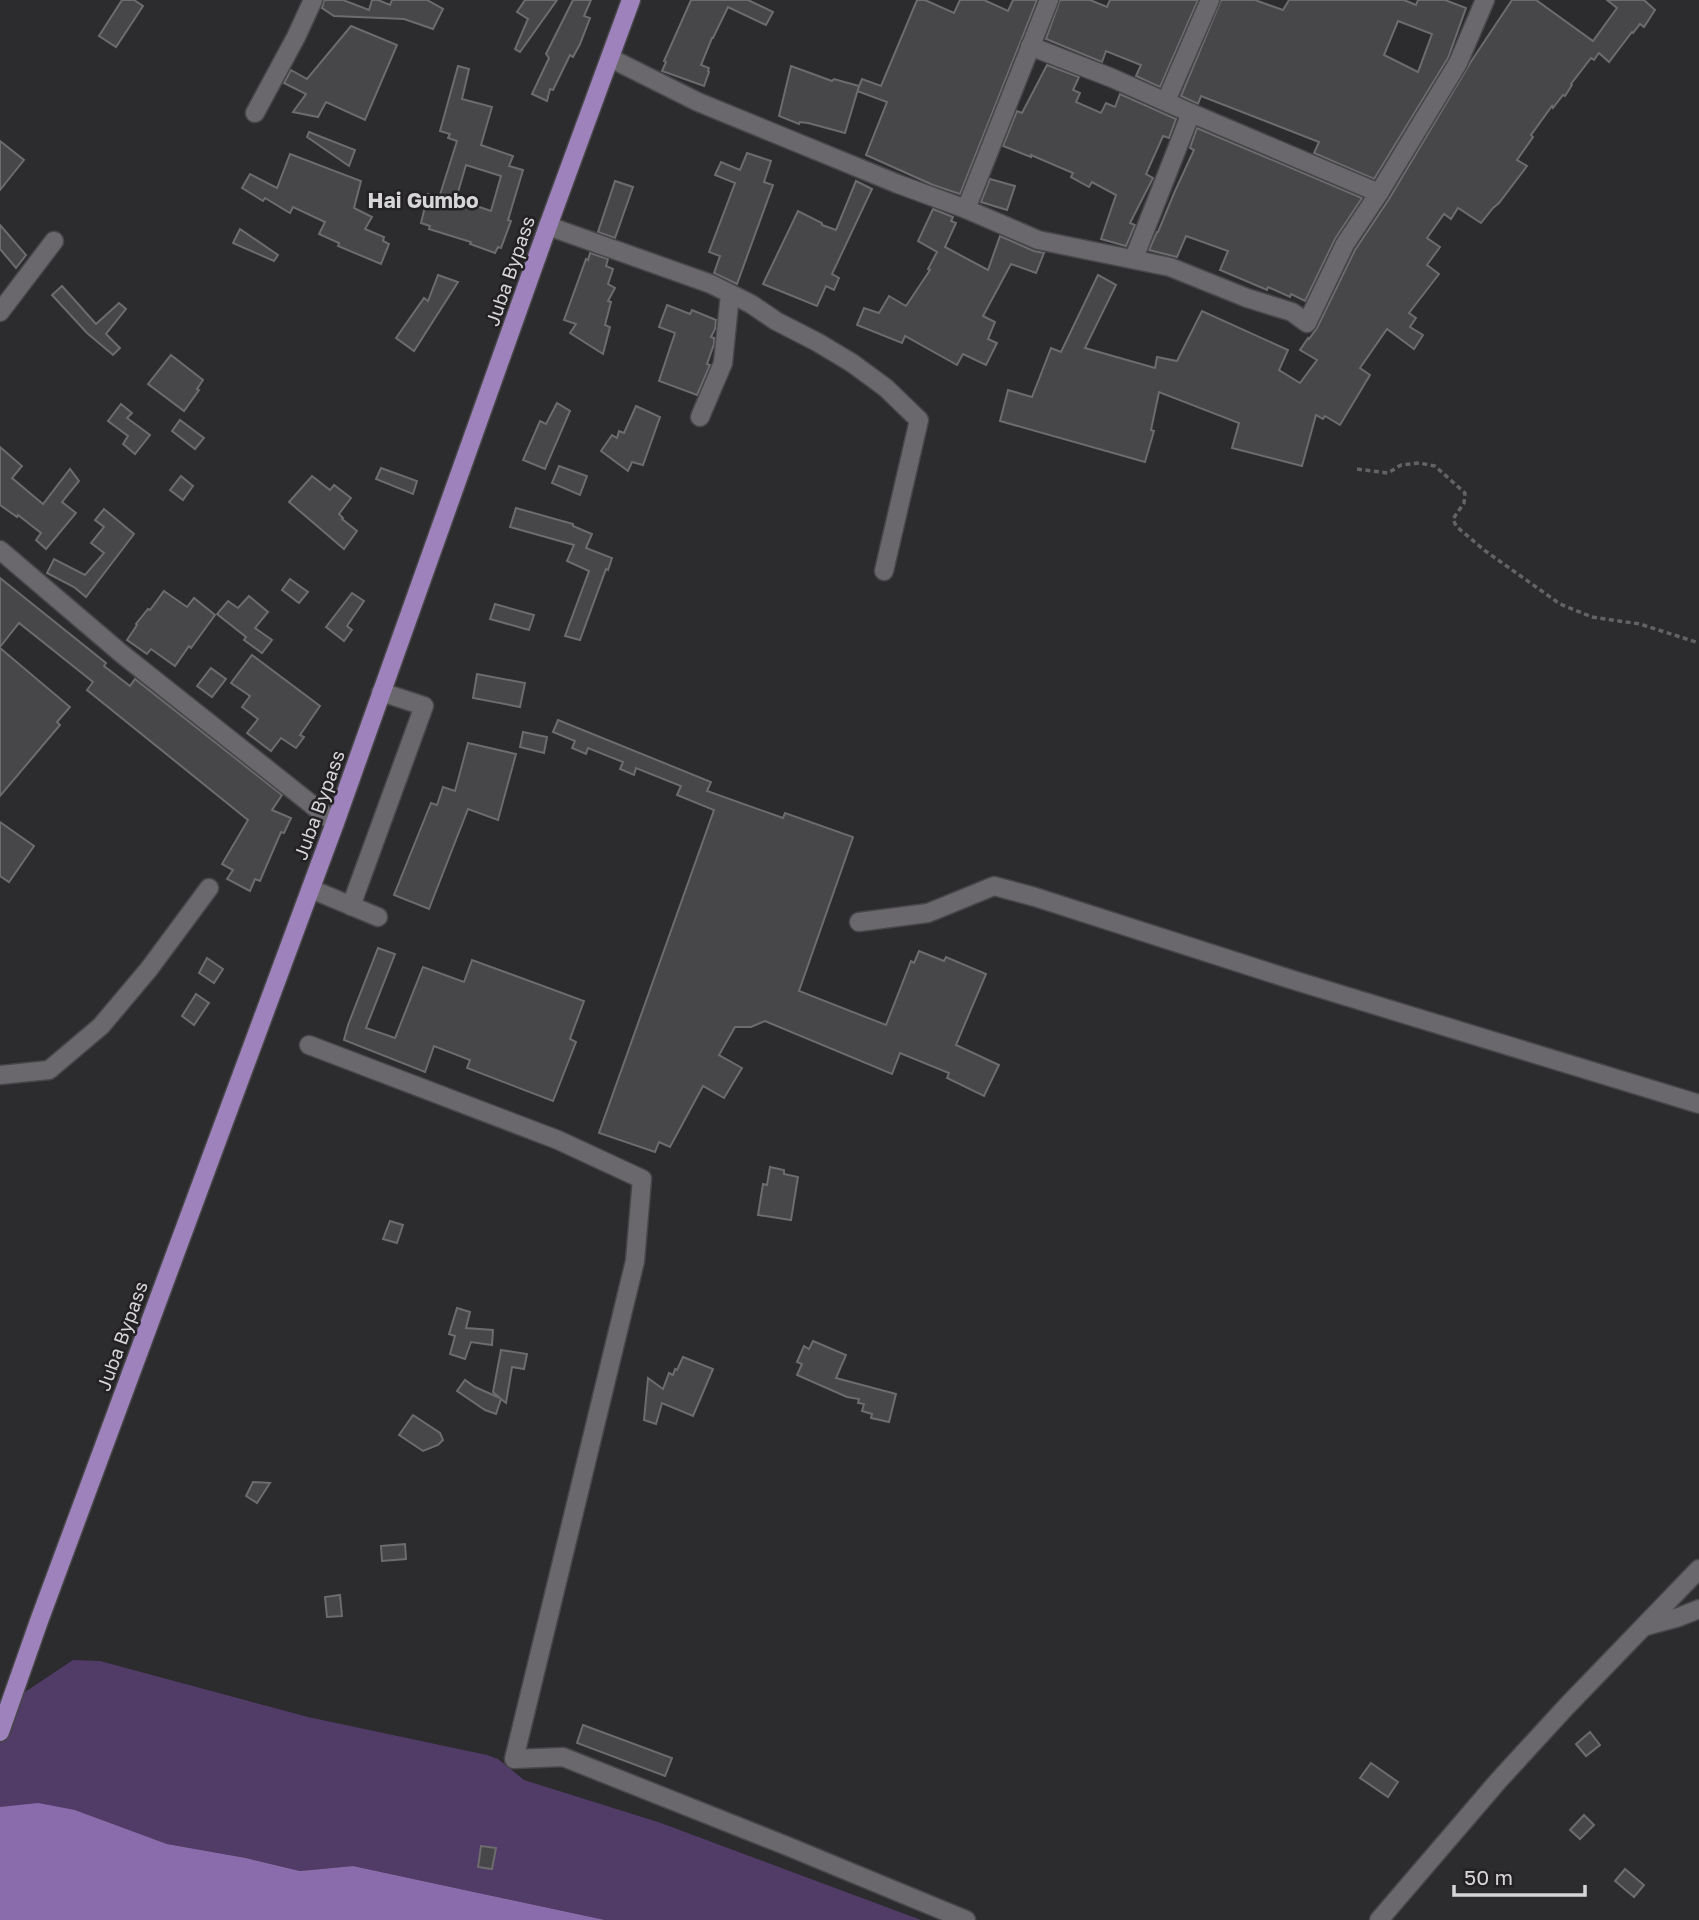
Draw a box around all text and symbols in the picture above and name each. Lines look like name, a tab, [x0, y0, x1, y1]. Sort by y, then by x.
district label: Hai Gumbo	[368, 187, 478, 213]
street label: Juba Bypass	[480, 213, 539, 329]
street label: Juba Bypass	[288, 747, 349, 863]
street label: Juba Bypass	[91, 1278, 152, 1394]
scale bar	[1454, 1854, 1585, 1898]
text: 50 m	[1464, 1864, 1513, 1890]

